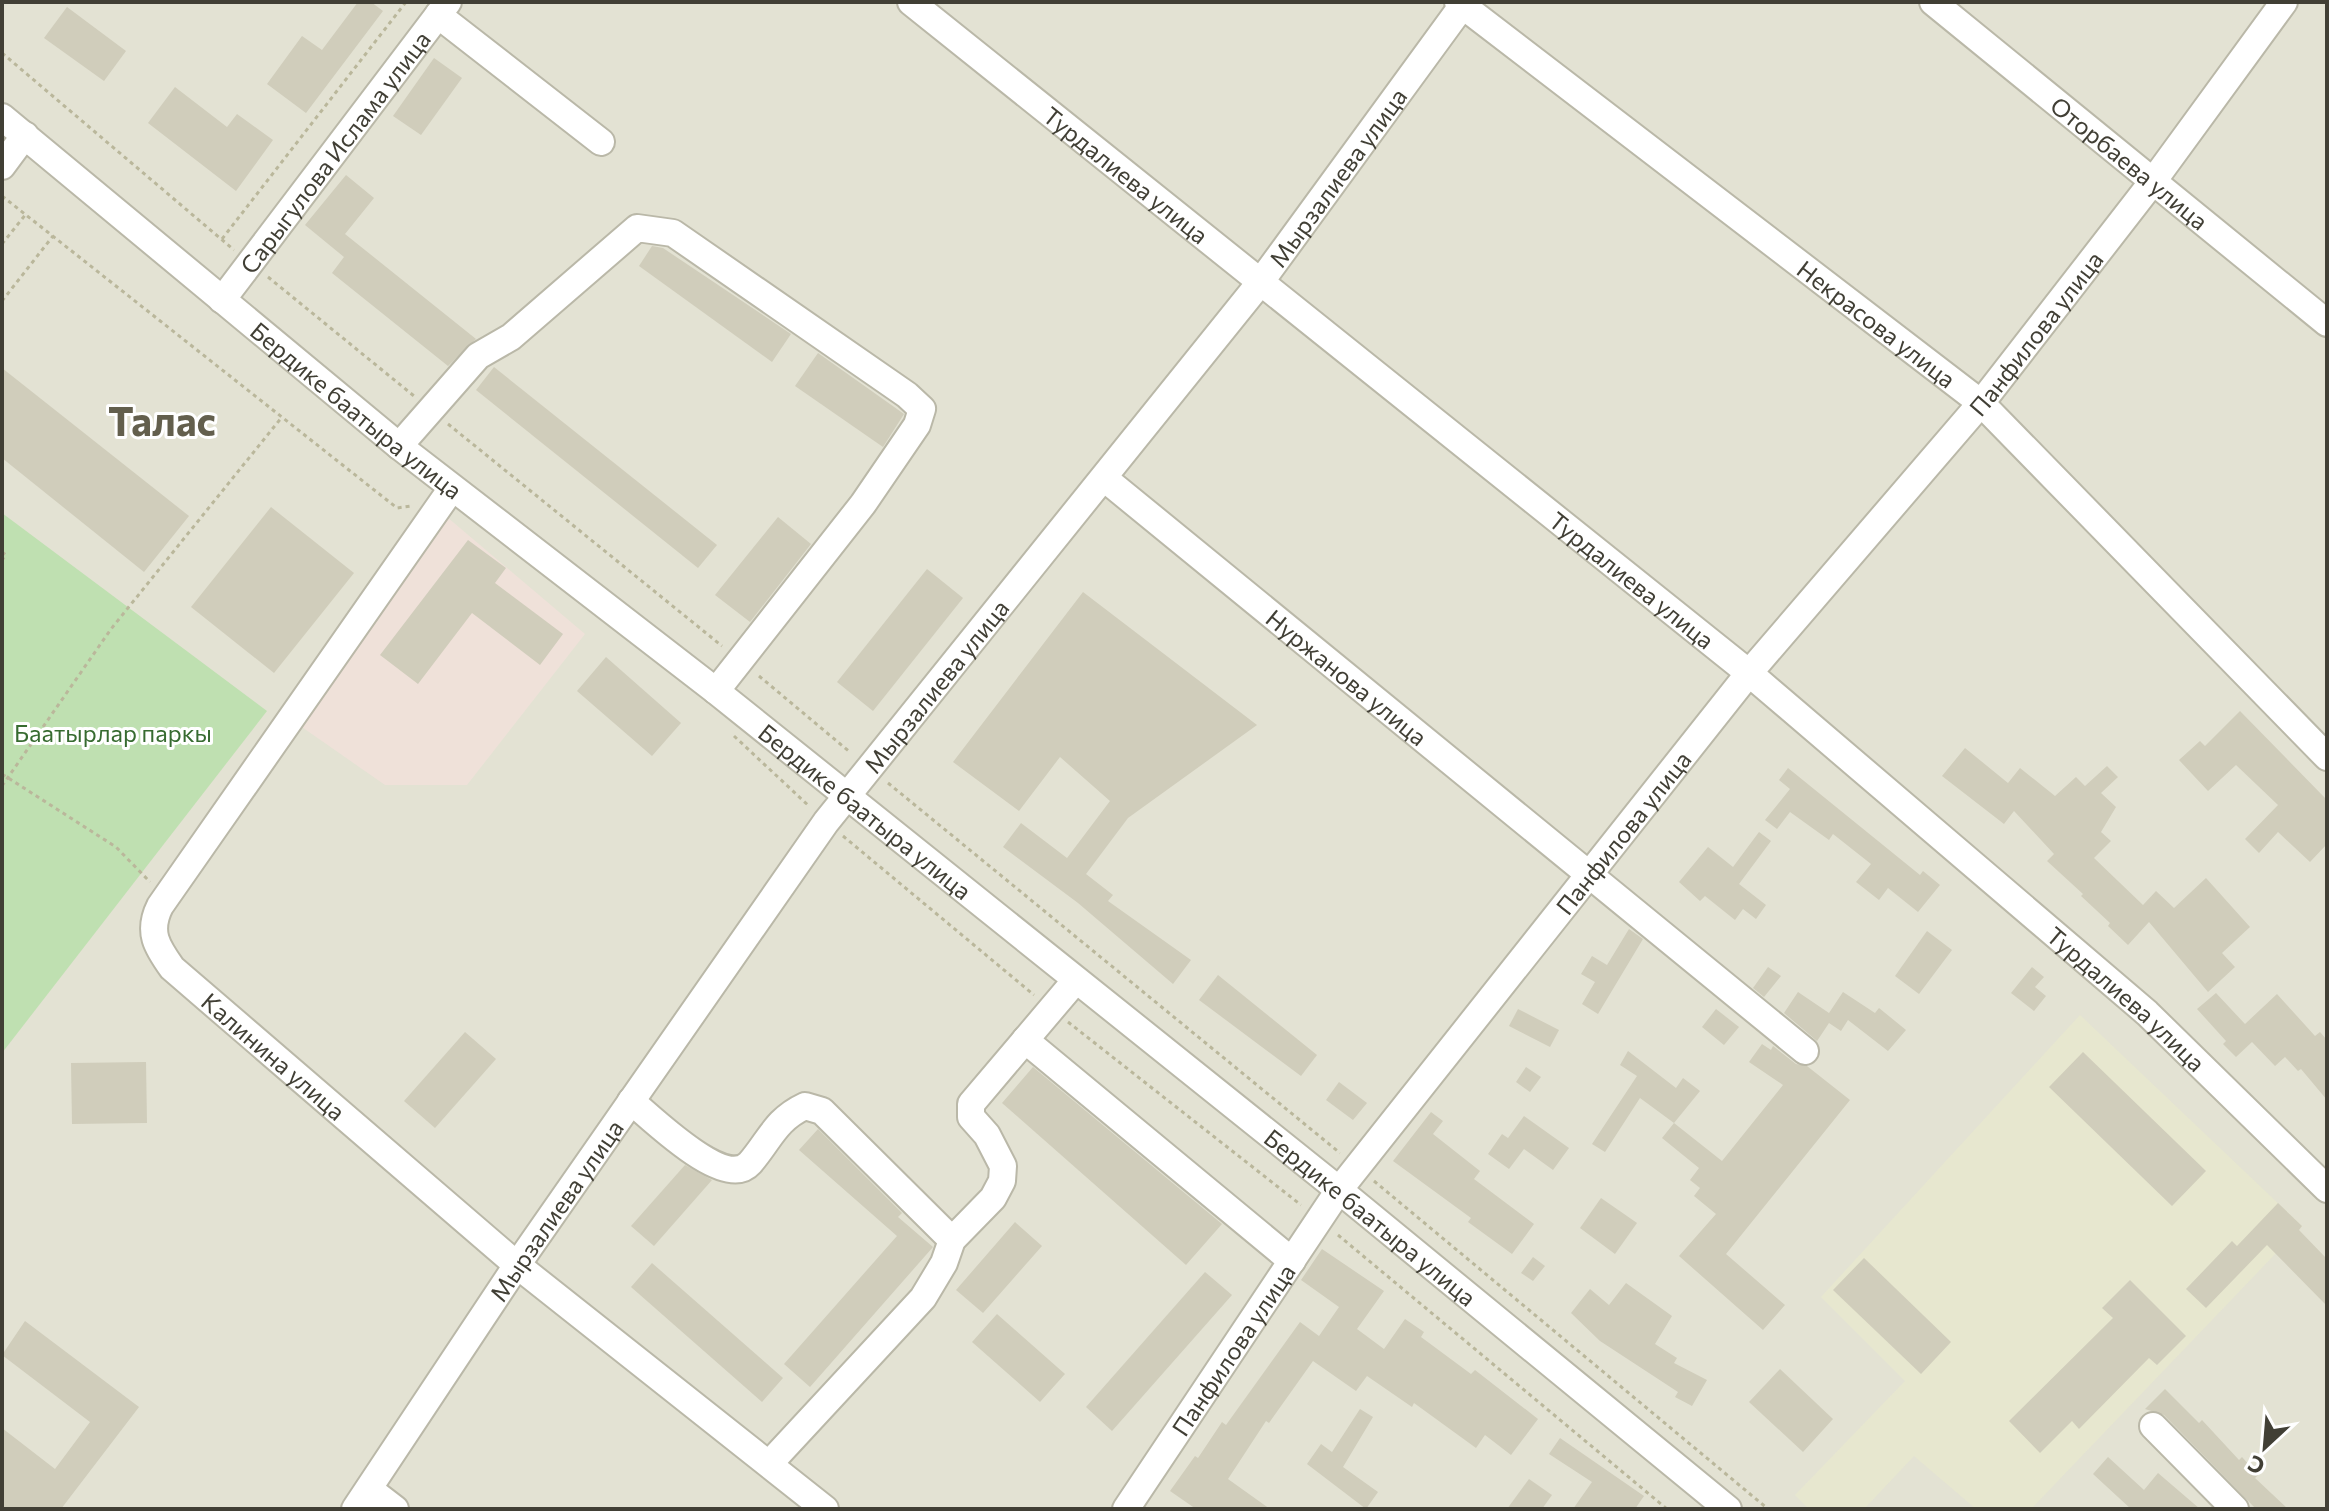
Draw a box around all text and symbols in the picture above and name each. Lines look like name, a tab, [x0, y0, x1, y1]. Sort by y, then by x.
street label: Сарыгулова Ислама улица	[233, 25, 436, 279]
street label: Мырзалиева улица	[1262, 82, 1412, 272]
street label: Оторбаева улица	[2045, 90, 2214, 235]
street label: Турдалиева улица	[1038, 100, 1215, 249]
street label: Панфилова улица	[1962, 245, 2108, 421]
street label: Некрасова улица	[1792, 253, 1962, 393]
street label: Бердике баатыра улица	[245, 315, 468, 504]
district label: Талас	[108, 395, 216, 444]
street label: Турдалиева улица	[1544, 505, 1720, 654]
street label: Мырзалиева улица	[857, 593, 1014, 778]
street label: Нуржанова улица	[1261, 603, 1433, 751]
street label: Бердике баатыра улица	[754, 717, 978, 905]
park label: Баатырлар паркы	[14, 718, 212, 747]
street label: Панфилова улица	[1549, 745, 1696, 920]
street label: Турдалиева улица	[2042, 920, 2212, 1077]
street label: Калинина улица	[196, 986, 352, 1125]
street label: Мырзалиева улица	[483, 1114, 629, 1306]
street label: Бердике баатыра улица	[1259, 1122, 1482, 1311]
street label: Панфилова улица	[1165, 1258, 1300, 1441]
north arrow	[2225, 1407, 2305, 1487]
text: С	[2243, 1450, 2269, 1481]

